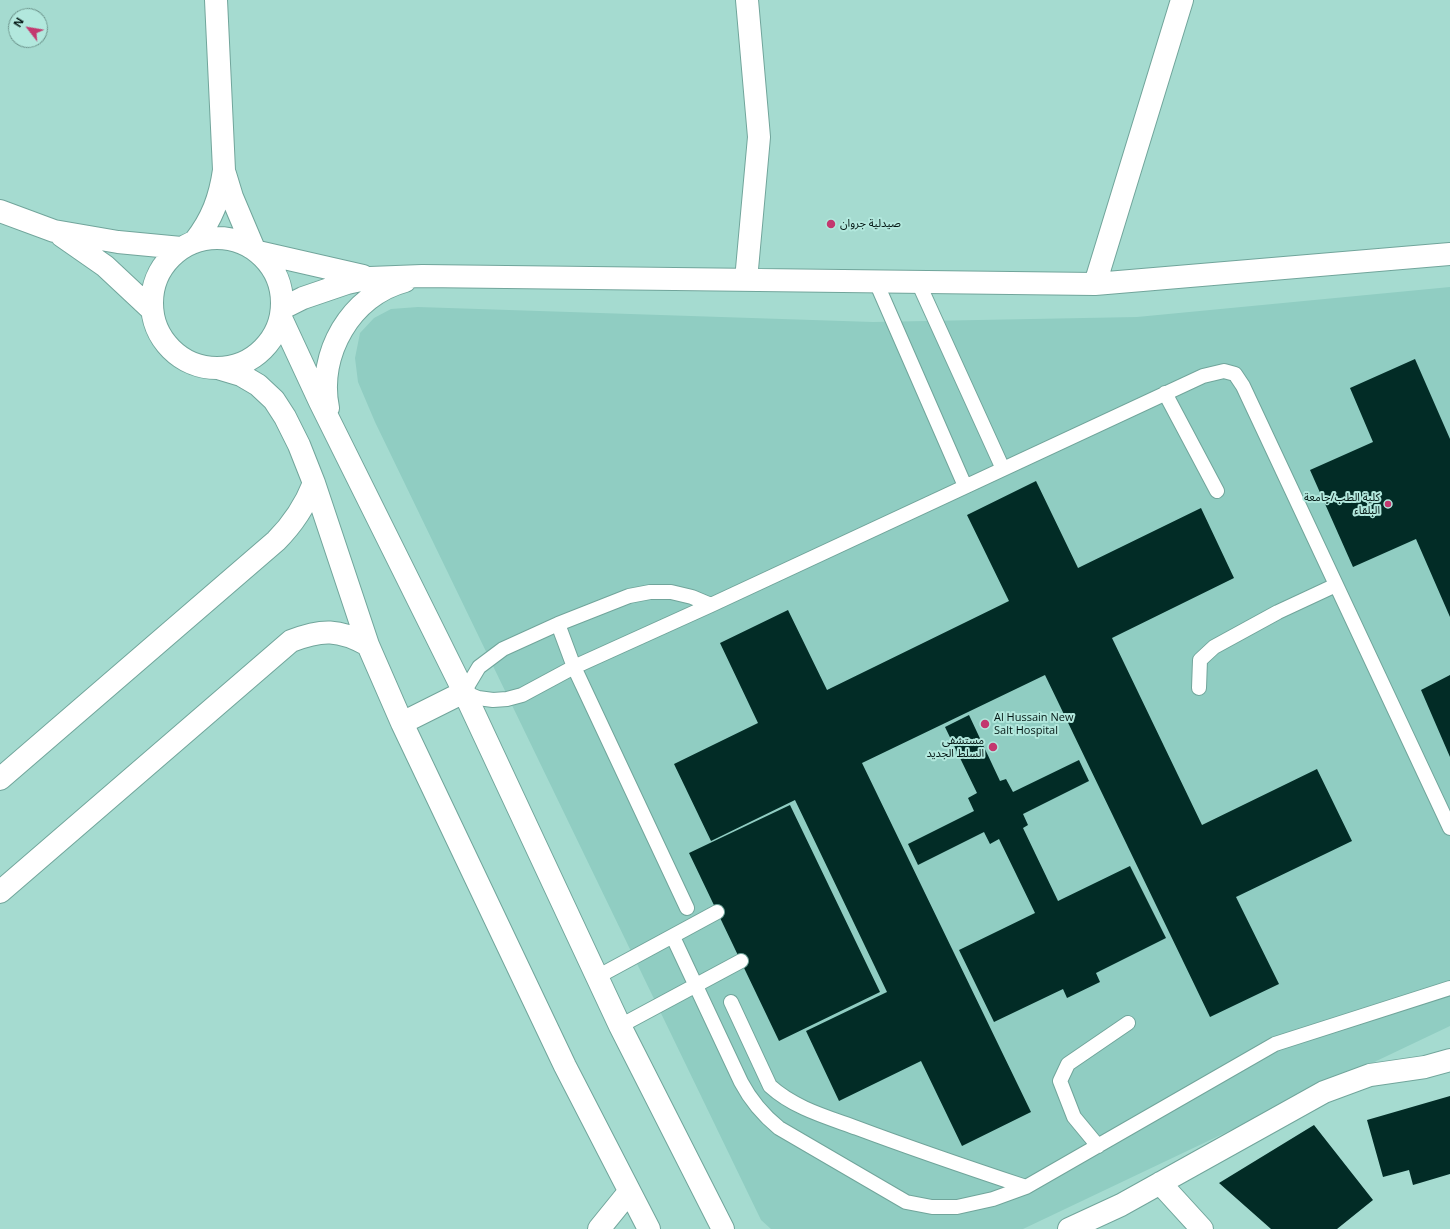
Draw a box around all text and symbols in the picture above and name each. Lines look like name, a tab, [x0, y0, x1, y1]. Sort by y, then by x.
north arrow	[8, 8, 48, 48]
text: N	[9, 14, 27, 30]
place label: صيدلية جروان	[840, 217, 901, 231]
marker: صيدلية جروان	[825, 218, 837, 230]
place label: كلية الطب/جامعة البلقاء	[1304, 491, 1380, 517]
marker: كلية الطب/جامعة البلقاء	[1383, 499, 1393, 509]
place label: Al Hussain New Salt Hospital	[994, 711, 1073, 737]
marker: Al Hussain New Salt Hospital	[979, 718, 991, 730]
place label: مستشفى السلط الجديد	[926, 734, 984, 760]
marker: مستشفى السلط الجديد	[987, 741, 999, 753]

